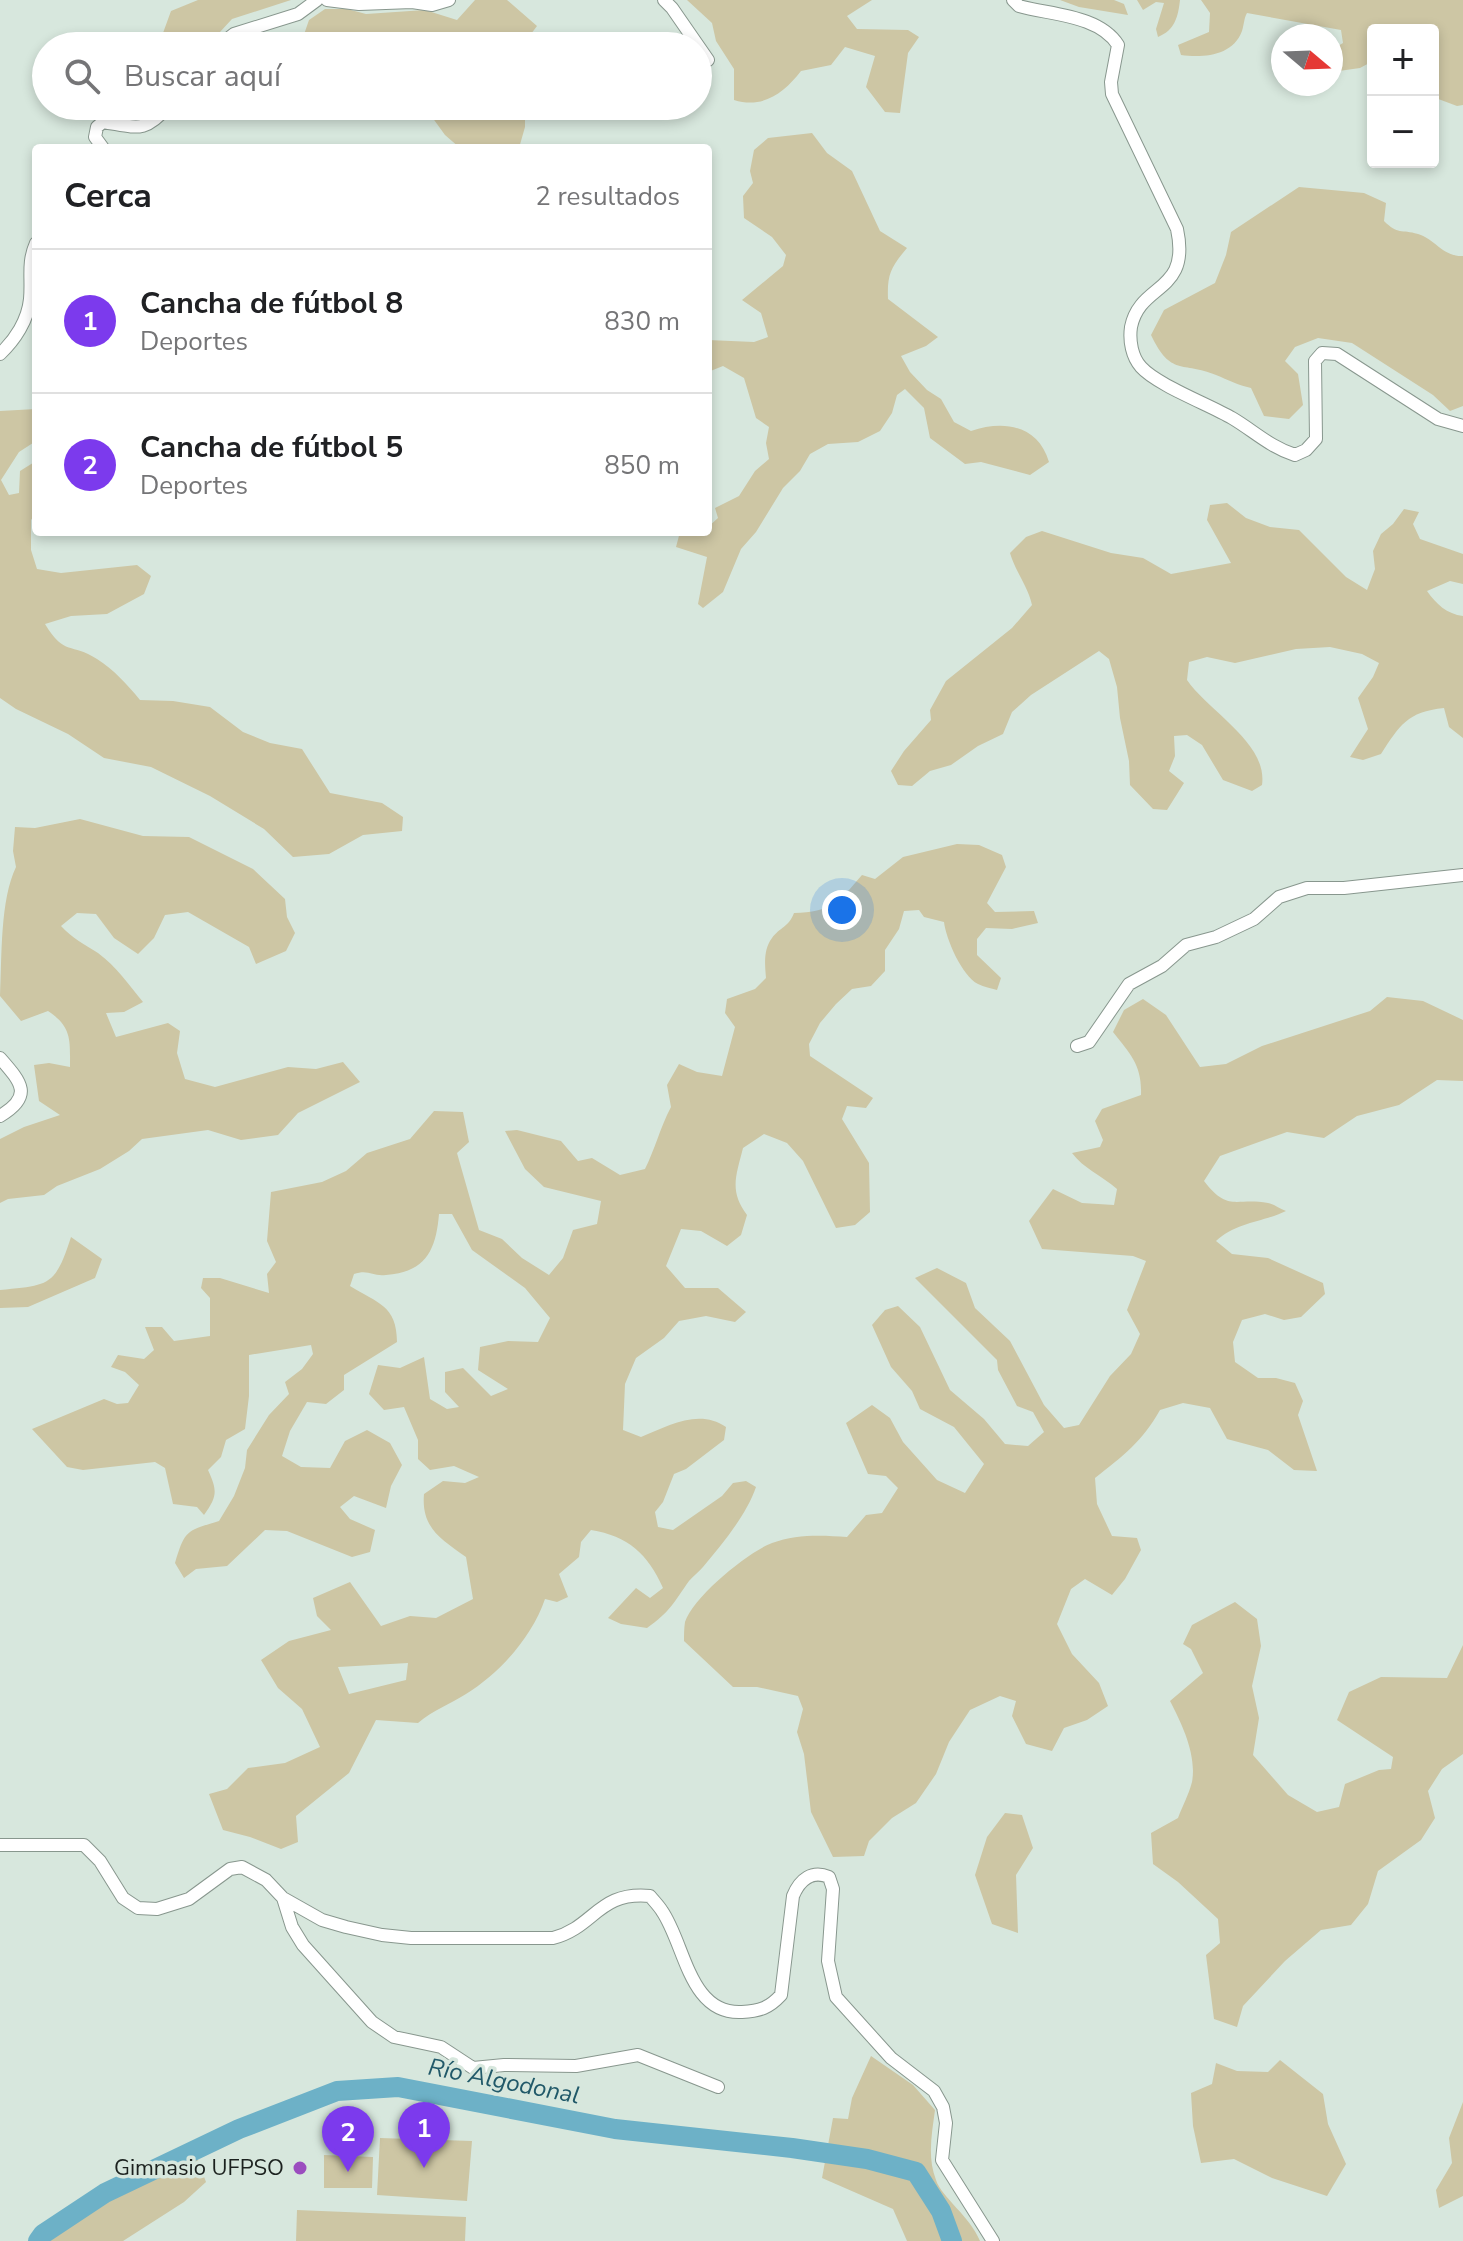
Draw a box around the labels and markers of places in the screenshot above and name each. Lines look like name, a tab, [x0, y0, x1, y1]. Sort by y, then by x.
pin: 1	[398, 2102, 450, 2168]
pin: 2	[322, 2106, 374, 2172]
place label: Gimnasio UFPSO	[114, 2153, 284, 2183]
marker: Gimnasio UFPSO	[291, 2159, 309, 2177]

